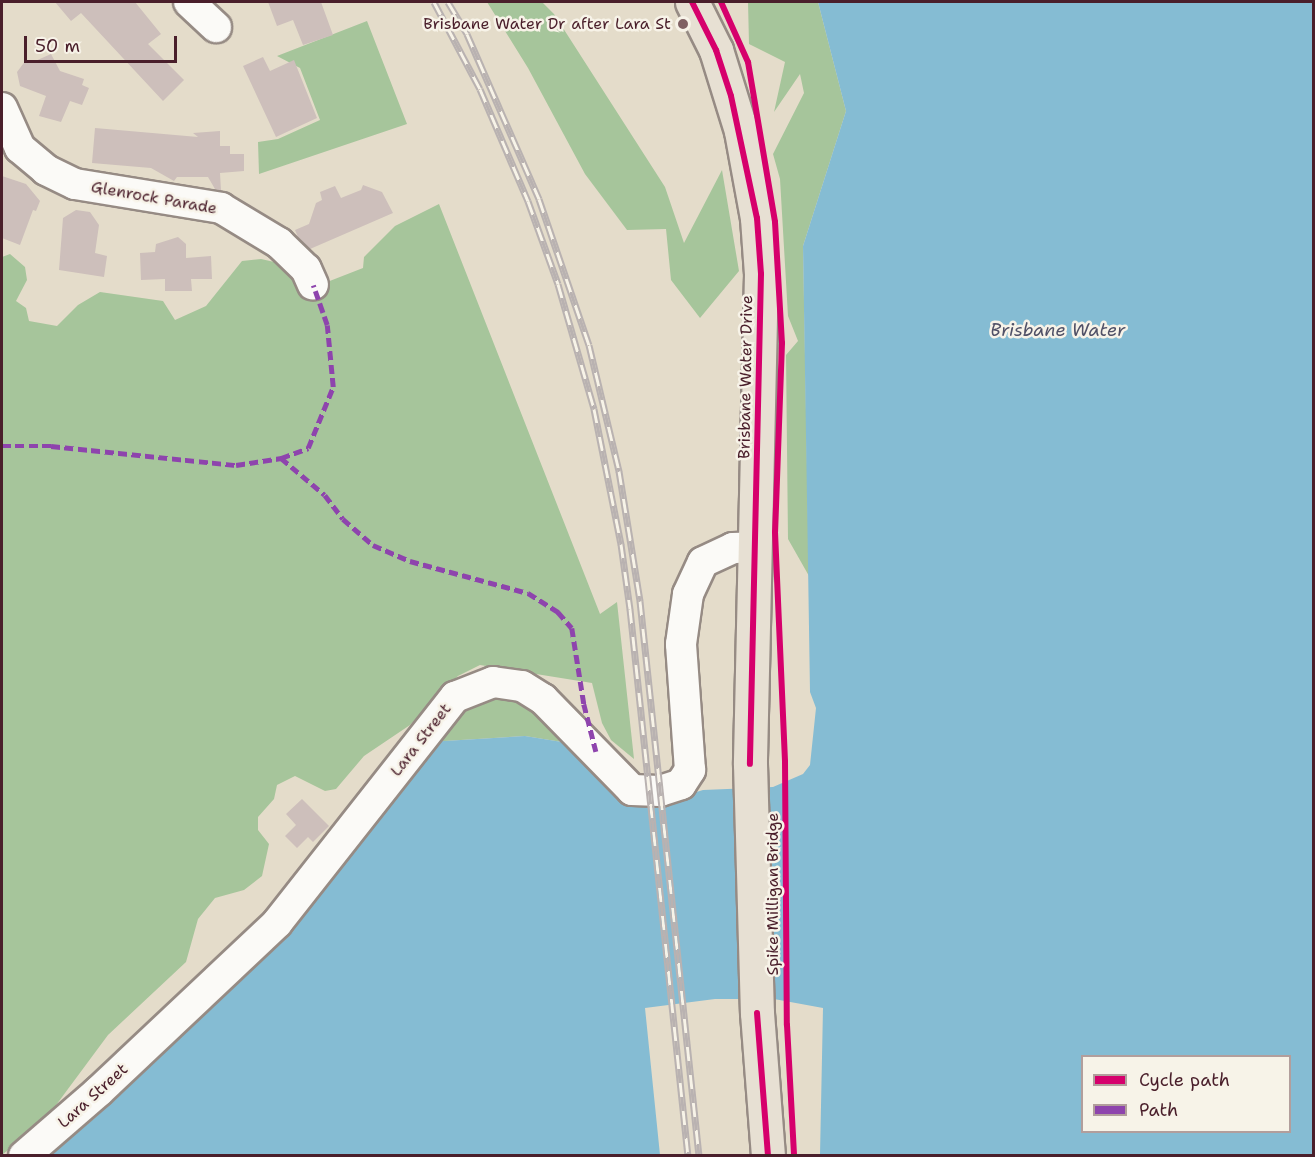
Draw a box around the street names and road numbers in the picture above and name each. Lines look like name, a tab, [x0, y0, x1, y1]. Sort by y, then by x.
street label: Glenrock Parade	[89, 177, 219, 219]
street label: Brisbane Water Drive	[735, 295, 757, 459]
street label: Lara Street	[387, 700, 455, 780]
street label: Spike Milligan Bridge	[763, 813, 783, 975]
street label: Lara Street	[54, 1060, 132, 1132]

